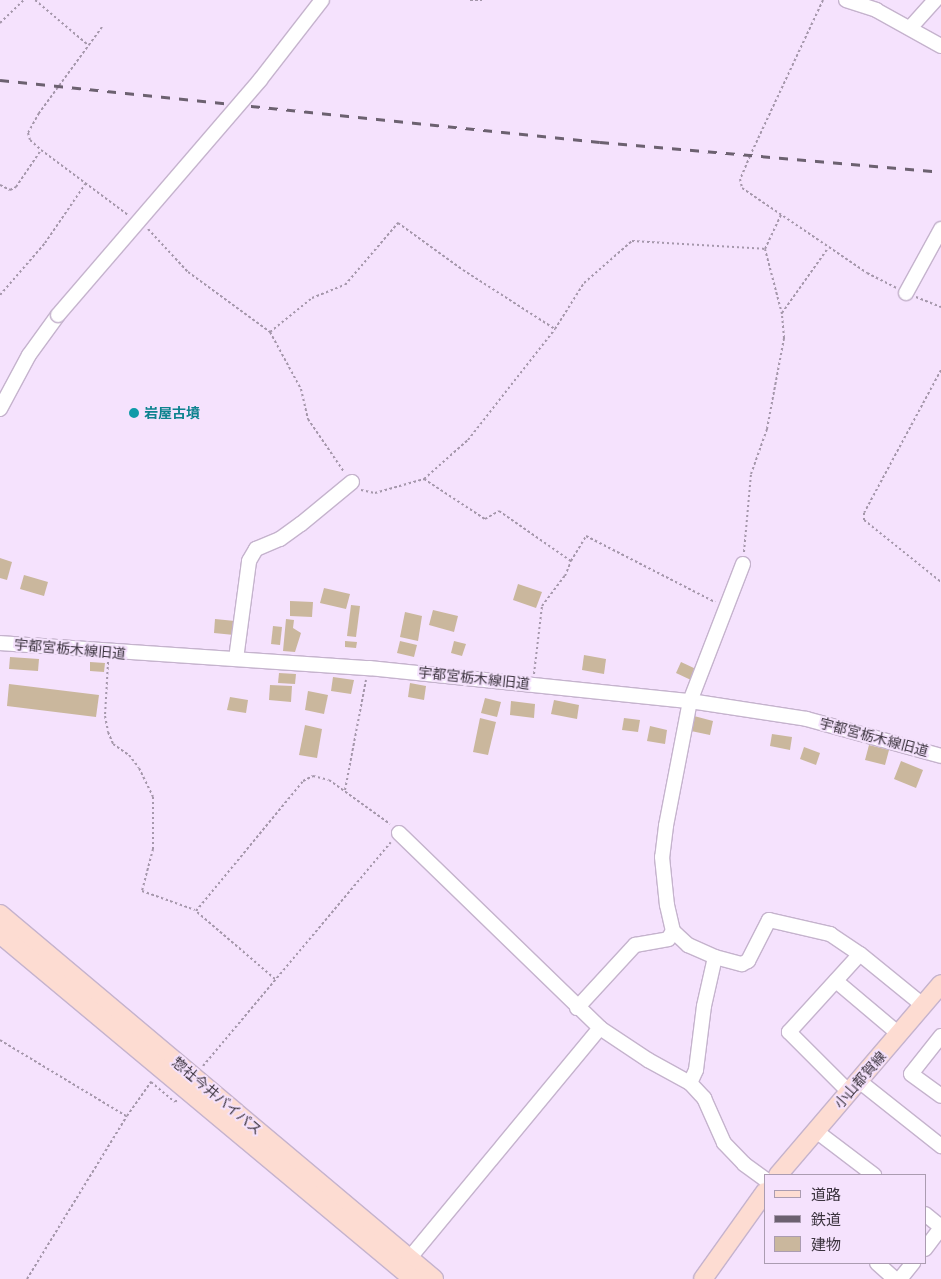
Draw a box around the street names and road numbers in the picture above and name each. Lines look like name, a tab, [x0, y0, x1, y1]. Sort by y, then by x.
street label: 宇都宮栃木線旧道	[13, 636, 127, 662]
street label: 宇都宮栃木線旧道	[417, 664, 531, 692]
street label: 宇都宮栃木線旧道	[818, 714, 930, 760]
street label: 小山都賀線	[831, 1048, 889, 1112]
street label: 惣社今井バイパス	[169, 1054, 265, 1138]

